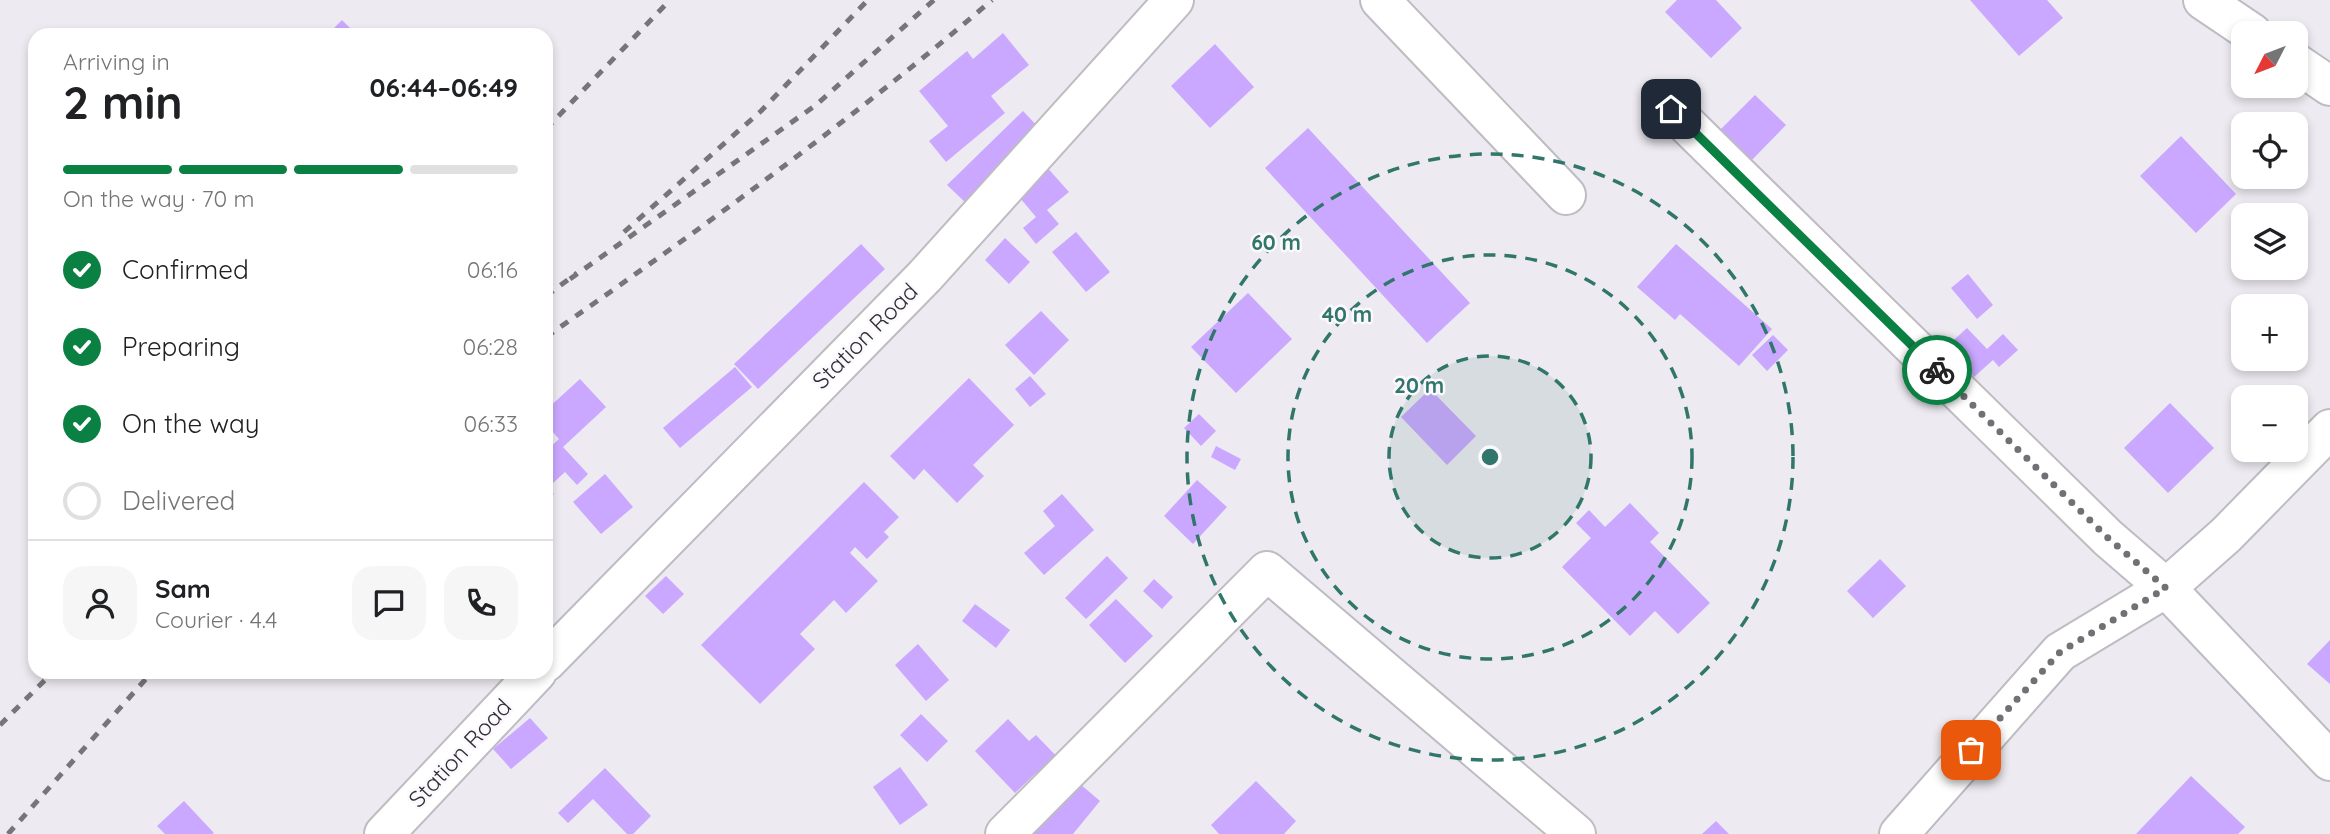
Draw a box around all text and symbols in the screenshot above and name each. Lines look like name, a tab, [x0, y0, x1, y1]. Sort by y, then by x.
north arrow	[2231, 21, 2308, 98]
map controls	[2231, 21, 2308, 462]
text: Arriving in	[63, 47, 170, 76]
text: 06:44–06:49	[370, 71, 518, 104]
text: 2 min	[63, 73, 183, 131]
pin	[1641, 79, 1701, 139]
icon: home	[1652, 90, 1690, 128]
button: locate	[2231, 112, 2308, 189]
text: On the way · 70 m	[63, 184, 255, 213]
button: layers	[2231, 203, 2308, 280]
text: 60 m	[1251, 229, 1301, 255]
icon: check	[63, 251, 101, 289]
text: Confirmed	[122, 253, 249, 286]
text: 06:16	[467, 255, 518, 284]
street label: Station Road	[806, 277, 924, 395]
button: +	[2231, 294, 2308, 371]
text: 40 m	[1322, 301, 1372, 327]
icon: check	[63, 328, 101, 366]
text: Preparing	[122, 330, 240, 363]
text: 06:28	[462, 332, 518, 361]
courier	[1902, 335, 1972, 405]
icon: bike	[1918, 351, 1956, 389]
text: 20 m	[1394, 372, 1444, 398]
button: −	[2231, 385, 2308, 462]
icon: check	[63, 405, 101, 443]
text: On the way	[122, 407, 260, 440]
text: 06:33	[464, 409, 518, 438]
centre of rings	[1478, 445, 1502, 469]
text: Delivered	[122, 484, 235, 517]
button: person	[63, 566, 137, 640]
button: chat	[352, 566, 426, 640]
button: phone	[444, 566, 518, 640]
text: Sam	[155, 572, 211, 605]
text: Courier · 4.4	[155, 605, 277, 634]
street label: Station Road	[402, 692, 517, 813]
pin	[1941, 720, 2001, 780]
icon: bag	[1952, 731, 1990, 769]

